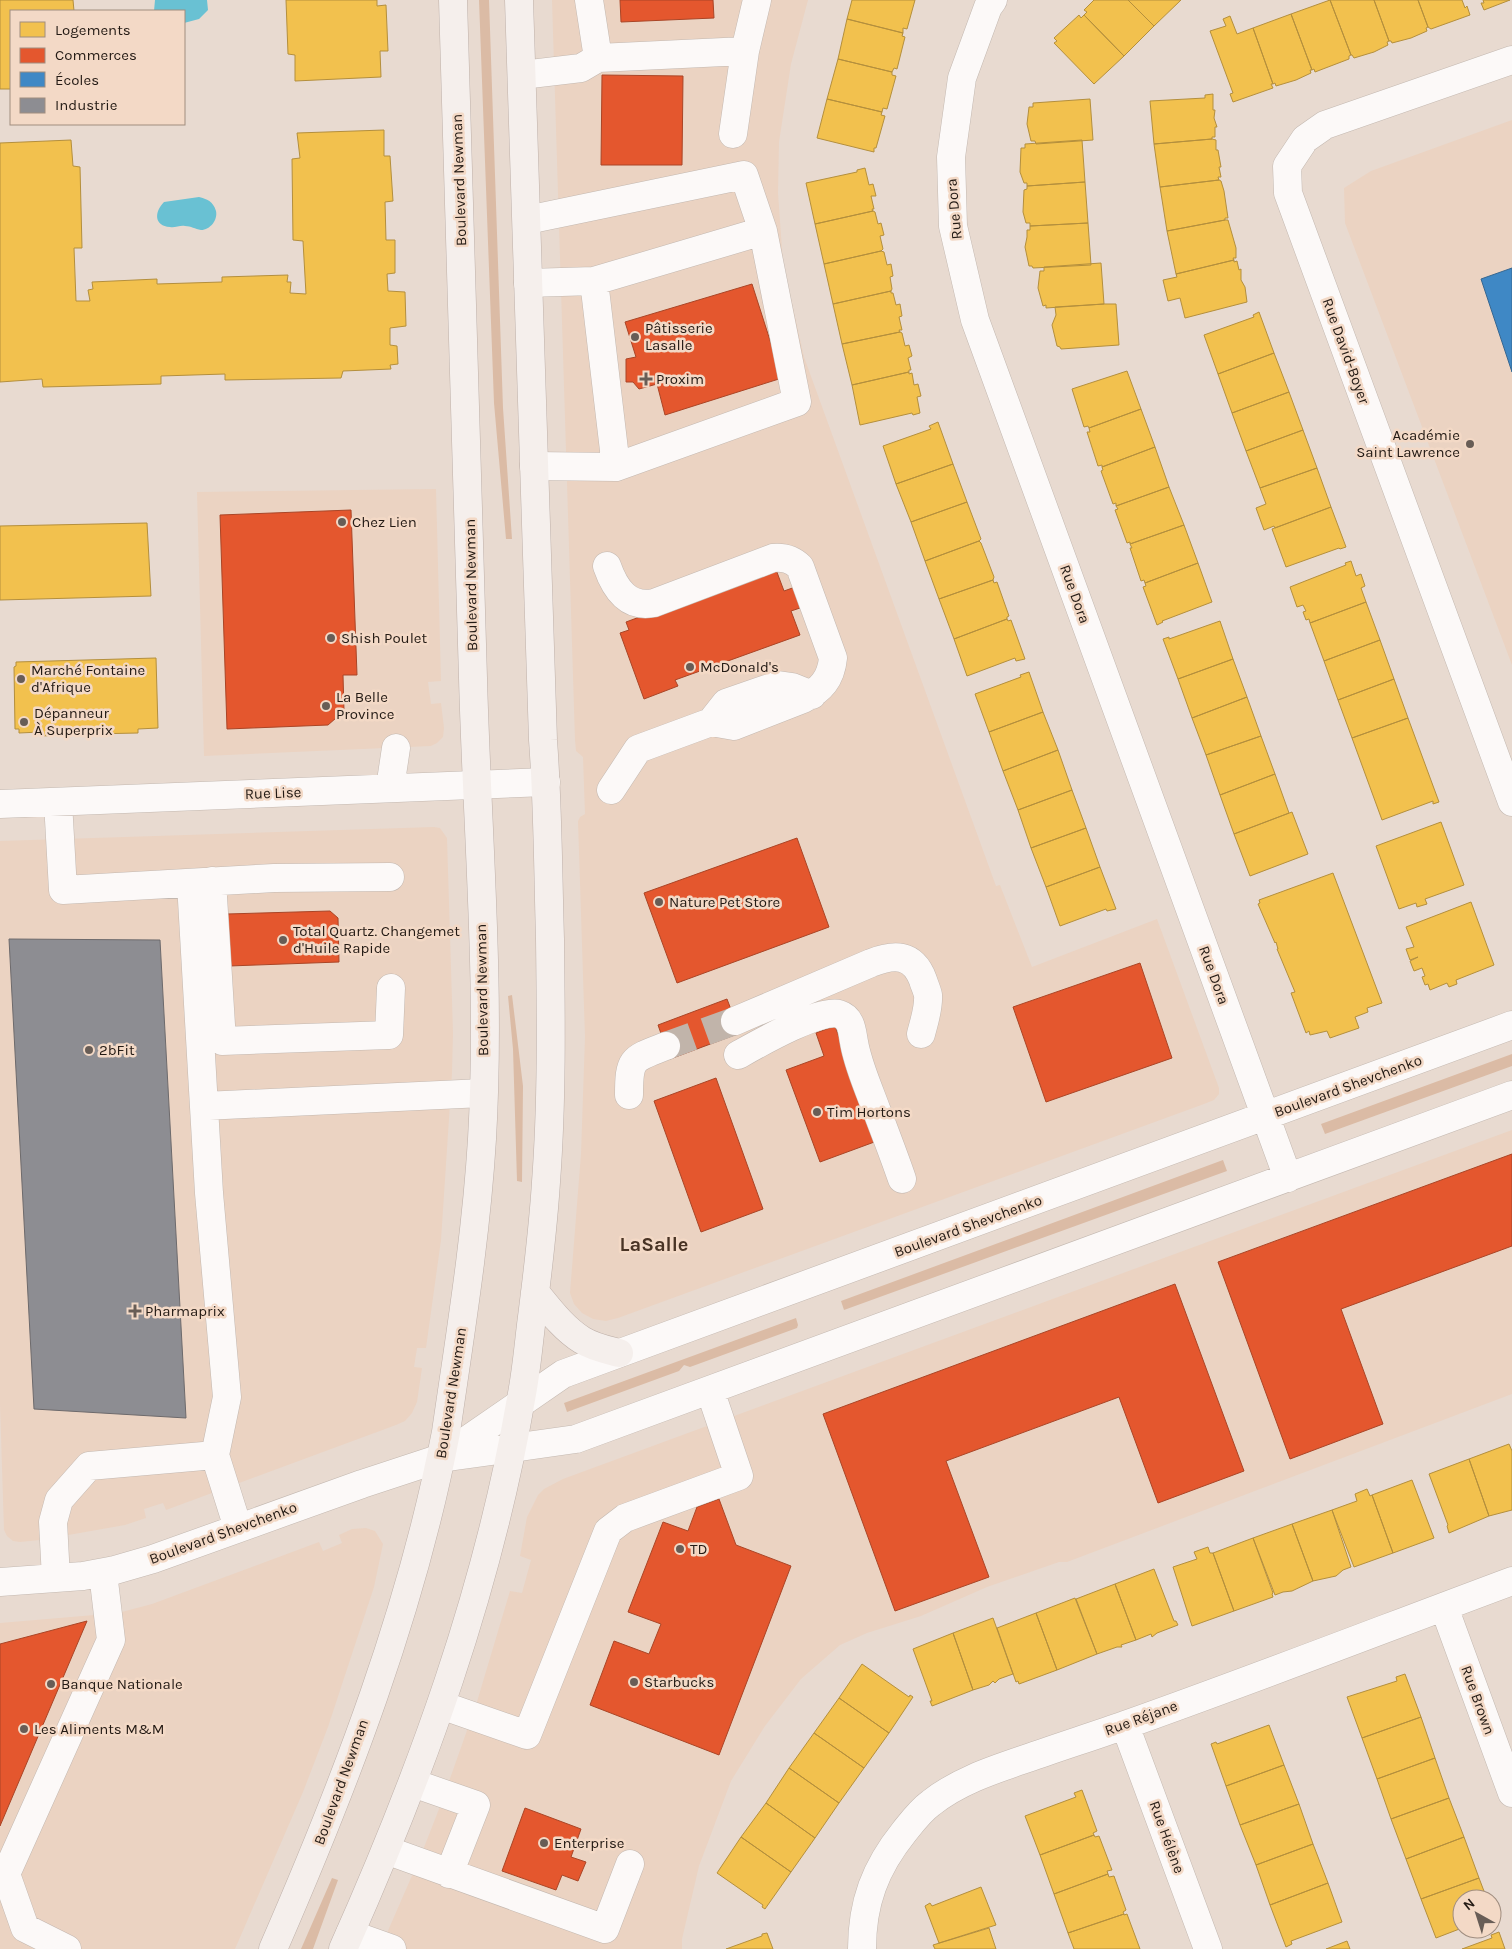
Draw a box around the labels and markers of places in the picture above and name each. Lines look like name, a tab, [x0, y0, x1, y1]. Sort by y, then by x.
place label: Pâtisserie Lasalle	[645, 319, 713, 354]
marker: Pâtisserie Lasalle	[629, 331, 641, 343]
place label: Proxim	[656, 370, 704, 388]
marker: Proxim	[640, 373, 652, 385]
place label: Académie Saint Lawrence	[1356, 426, 1460, 461]
marker: Académie Saint Lawrence	[1464, 438, 1476, 450]
place label: Chez Lien	[352, 513, 417, 531]
marker: Chez Lien	[336, 516, 348, 528]
place label: Shish Poulet	[341, 629, 428, 647]
marker: Shish Poulet	[325, 632, 337, 644]
place label: McDonald's	[700, 658, 779, 676]
place label: Marché Fontaine d'Afrique	[31, 661, 145, 696]
marker: McDonald's	[684, 661, 696, 673]
marker: Marché Fontaine d'Afrique	[15, 673, 27, 685]
place label: La Belle Province	[336, 688, 394, 723]
marker: La Belle Province	[320, 700, 332, 712]
place label: Dépanneur À Superprix	[34, 704, 113, 739]
marker: Dépanneur À Superprix	[18, 716, 30, 728]
place label: Nature Pet Store	[669, 893, 780, 911]
marker: Nature Pet Store	[653, 896, 665, 908]
place label: Total Quartz. Changemet d'Huile Rapide	[293, 922, 460, 957]
marker: Total Quartz. Changemet d'Huile Rapide	[277, 934, 289, 946]
place label: 2bFit	[99, 1041, 135, 1059]
marker: 2bFit	[83, 1044, 95, 1056]
place label: Tim Hortons	[827, 1103, 911, 1121]
marker: Tim Hortons	[811, 1106, 823, 1118]
place label: Pharmaprix	[145, 1302, 225, 1320]
marker: Pharmaprix	[129, 1305, 141, 1317]
place label: TD	[690, 1540, 707, 1558]
marker: TD	[674, 1543, 686, 1555]
place label: Starbucks	[644, 1673, 714, 1691]
place label: Banque Nationale	[61, 1675, 183, 1693]
marker: Starbucks	[628, 1676, 640, 1688]
marker: Banque Nationale	[45, 1678, 57, 1690]
place label: Les Aliments M&M	[34, 1720, 164, 1738]
marker: Les Aliments M&M	[18, 1723, 30, 1735]
place label: Enterprise	[554, 1834, 625, 1852]
marker: Enterprise	[538, 1837, 550, 1849]

